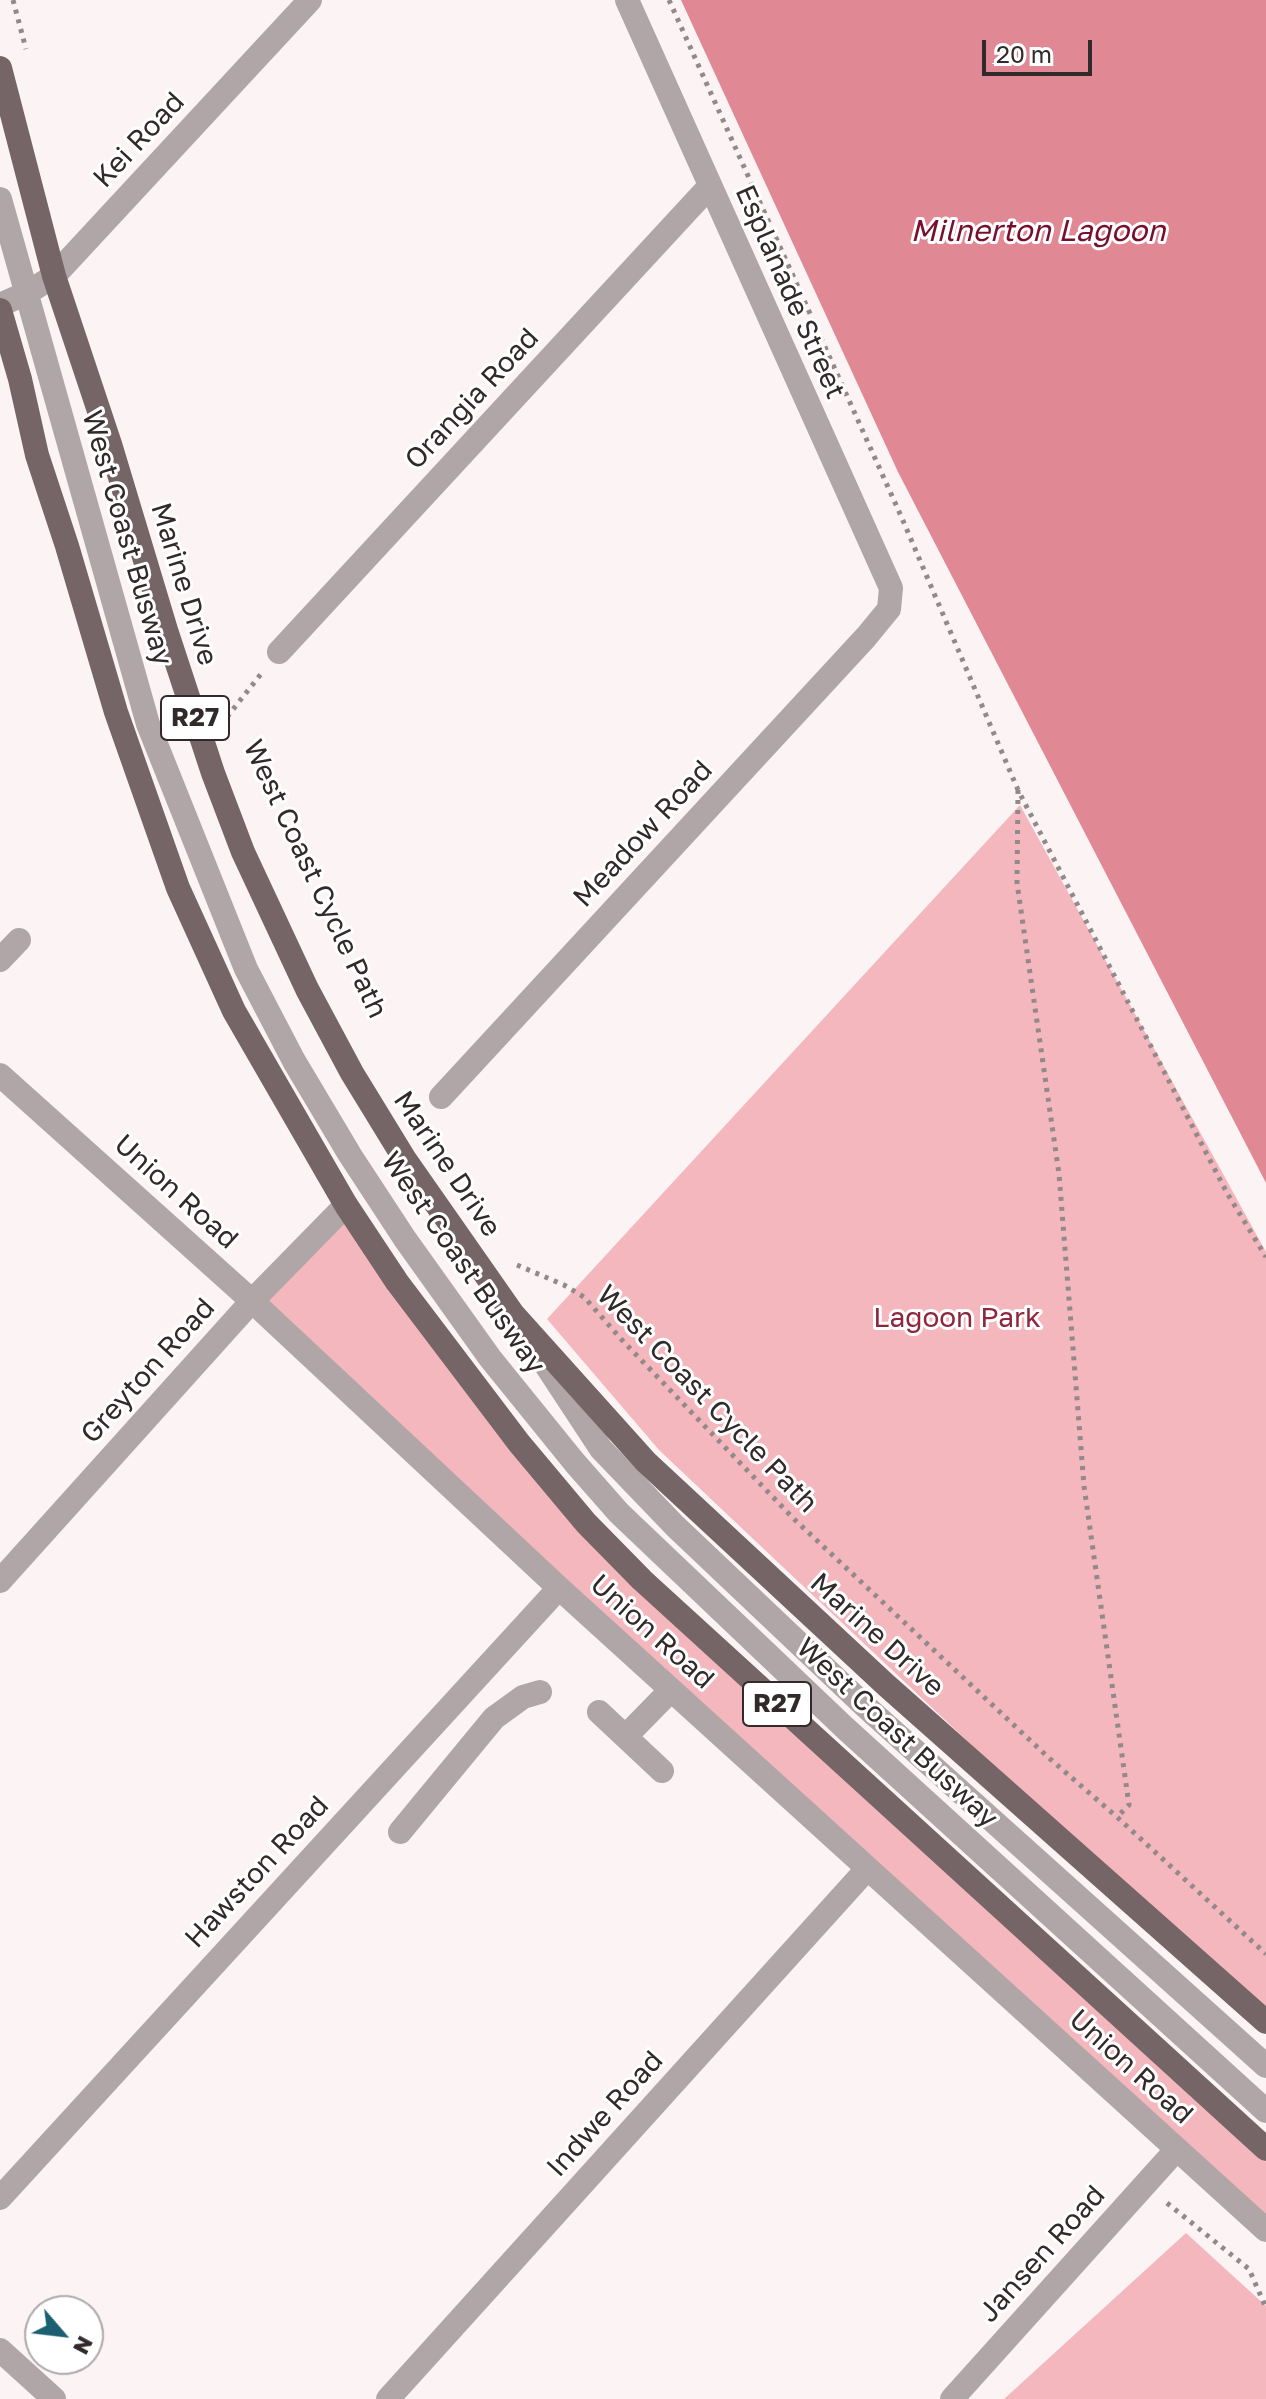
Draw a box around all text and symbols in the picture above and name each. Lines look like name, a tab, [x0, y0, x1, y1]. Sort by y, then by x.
scale bar	[986, 24, 1096, 74]
text: 20 m	[996, 39, 1052, 68]
street label: Kei Road	[86, 85, 192, 195]
street label: Esplanade Street	[728, 180, 852, 404]
water label: Milnerton Lagoon	[911, 213, 1165, 249]
street label: Orangia Road	[398, 322, 546, 476]
street label: West Coast Busway	[75, 407, 179, 669]
street label: Marine Drive	[143, 499, 225, 669]
road number: R27	[161, 696, 229, 740]
street label: West Coast Cycle Path	[236, 735, 394, 1023]
street label: Meadow Road	[567, 754, 719, 914]
street label: Marine Drive	[386, 1085, 508, 1243]
street label: Union Road	[107, 1128, 245, 1256]
street label: West Coast Busway	[374, 1146, 552, 1380]
street label: West Coast Cycle Path	[590, 1278, 824, 1520]
street label: Greyton Road	[74, 1292, 222, 1450]
park label: Lagoon Park	[873, 1301, 1041, 1335]
street label: Marine Drive	[803, 1566, 951, 1704]
street label: Union Road	[583, 1568, 721, 1696]
street label: West Coast Busway	[789, 1631, 1005, 1835]
road number: R27	[743, 1682, 811, 1726]
street label: Hawston Road	[178, 1789, 336, 1955]
street label: Union Road	[1062, 2003, 1200, 2131]
street label: Indwe Road	[540, 2044, 670, 2184]
street label: Jansen Road	[972, 2179, 1112, 2329]
north arrow	[24, 2295, 104, 2375]
text: N	[68, 2332, 100, 2359]

